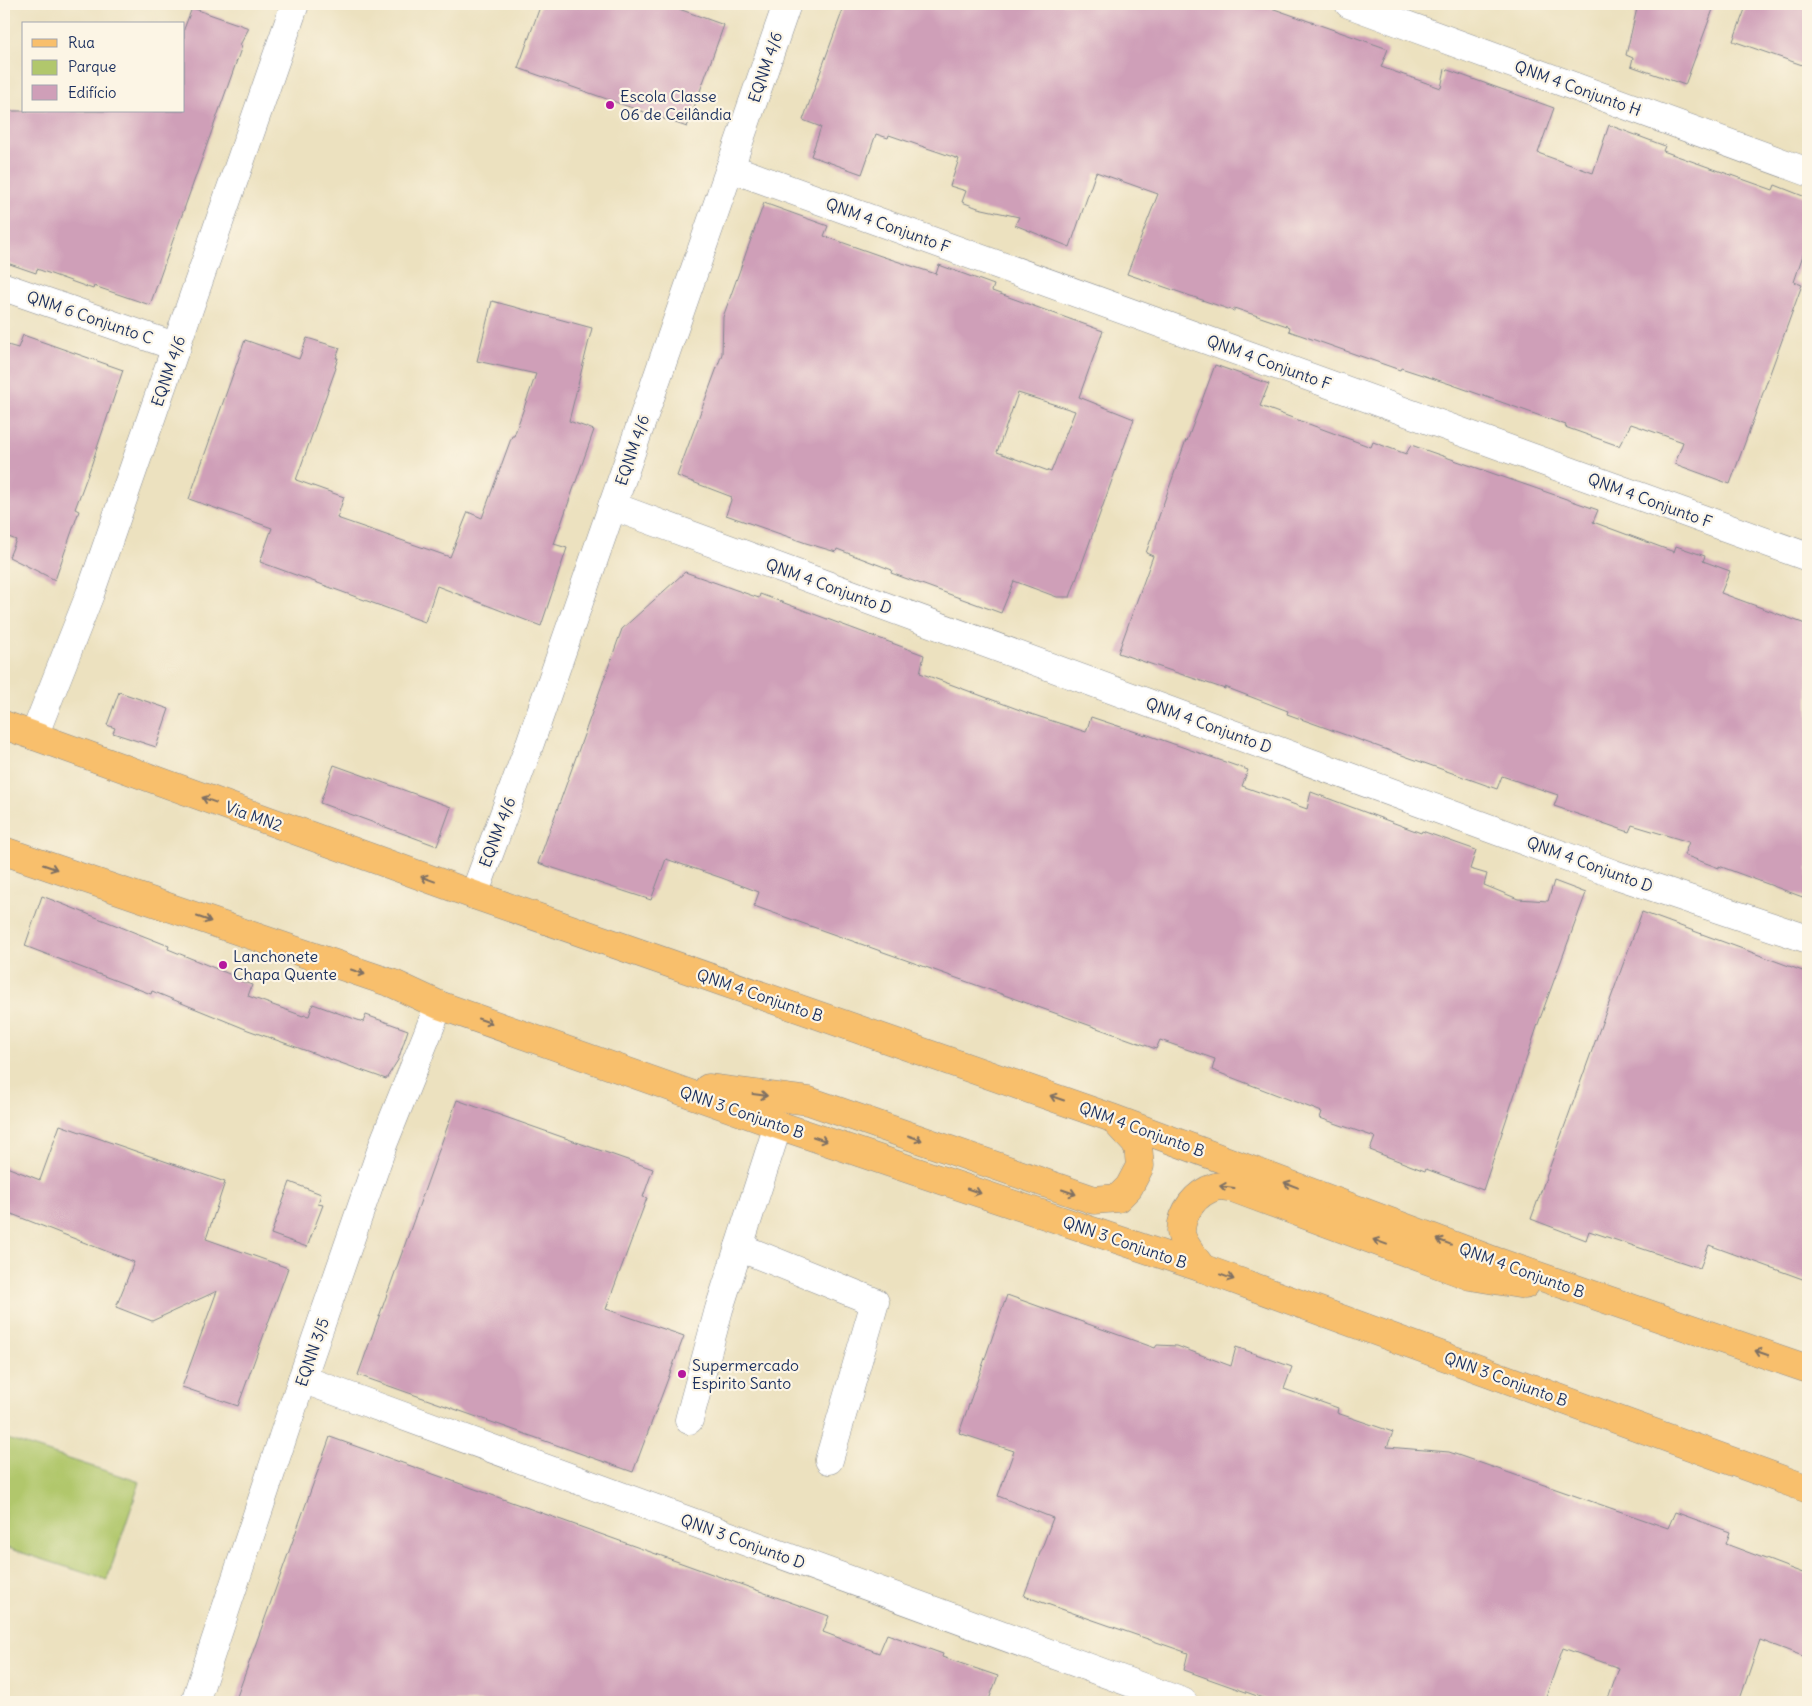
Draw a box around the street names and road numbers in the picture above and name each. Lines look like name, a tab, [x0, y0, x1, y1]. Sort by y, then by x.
street label: EQNM 4/6	[744, 29, 786, 105]
street label: QNM 4 Conjunto H	[1512, 56, 1644, 120]
street label: QNM 4 Conjunto F	[823, 193, 953, 257]
street label: QNM 6 Conjunto C	[24, 286, 156, 348]
street label: QNM 4 Conjunto F	[1204, 330, 1334, 394]
street label: EQNM 4/6	[147, 333, 189, 409]
street label: EQNM 4/6	[611, 412, 653, 488]
street label: QNM 4 Conjunto F	[1585, 468, 1715, 532]
street label: QNM 4 Conjunto D	[763, 554, 895, 618]
street label: QNM 4 Conjunto D	[1143, 693, 1275, 757]
street label: EQNM 4/6	[475, 794, 519, 870]
street label: Via MN2	[223, 796, 286, 836]
street label: QNM 4 Conjunto D	[1524, 832, 1656, 896]
street label: QNM 4 Conjunto B	[694, 964, 826, 1026]
street label: QNN 3 Conjunto B	[677, 1081, 807, 1143]
street label: QNM 4 Conjunto B	[1076, 1097, 1208, 1161]
street label: QNN 3 Conjunto B	[1060, 1211, 1190, 1273]
street label: QNM 4 Conjunto B	[1456, 1238, 1588, 1302]
street label: EQNN 3/5	[291, 1315, 333, 1389]
street label: QNN 3 Conjunto B	[1441, 1347, 1571, 1411]
street label: QNN 3 Conjunto D	[678, 1509, 808, 1573]

